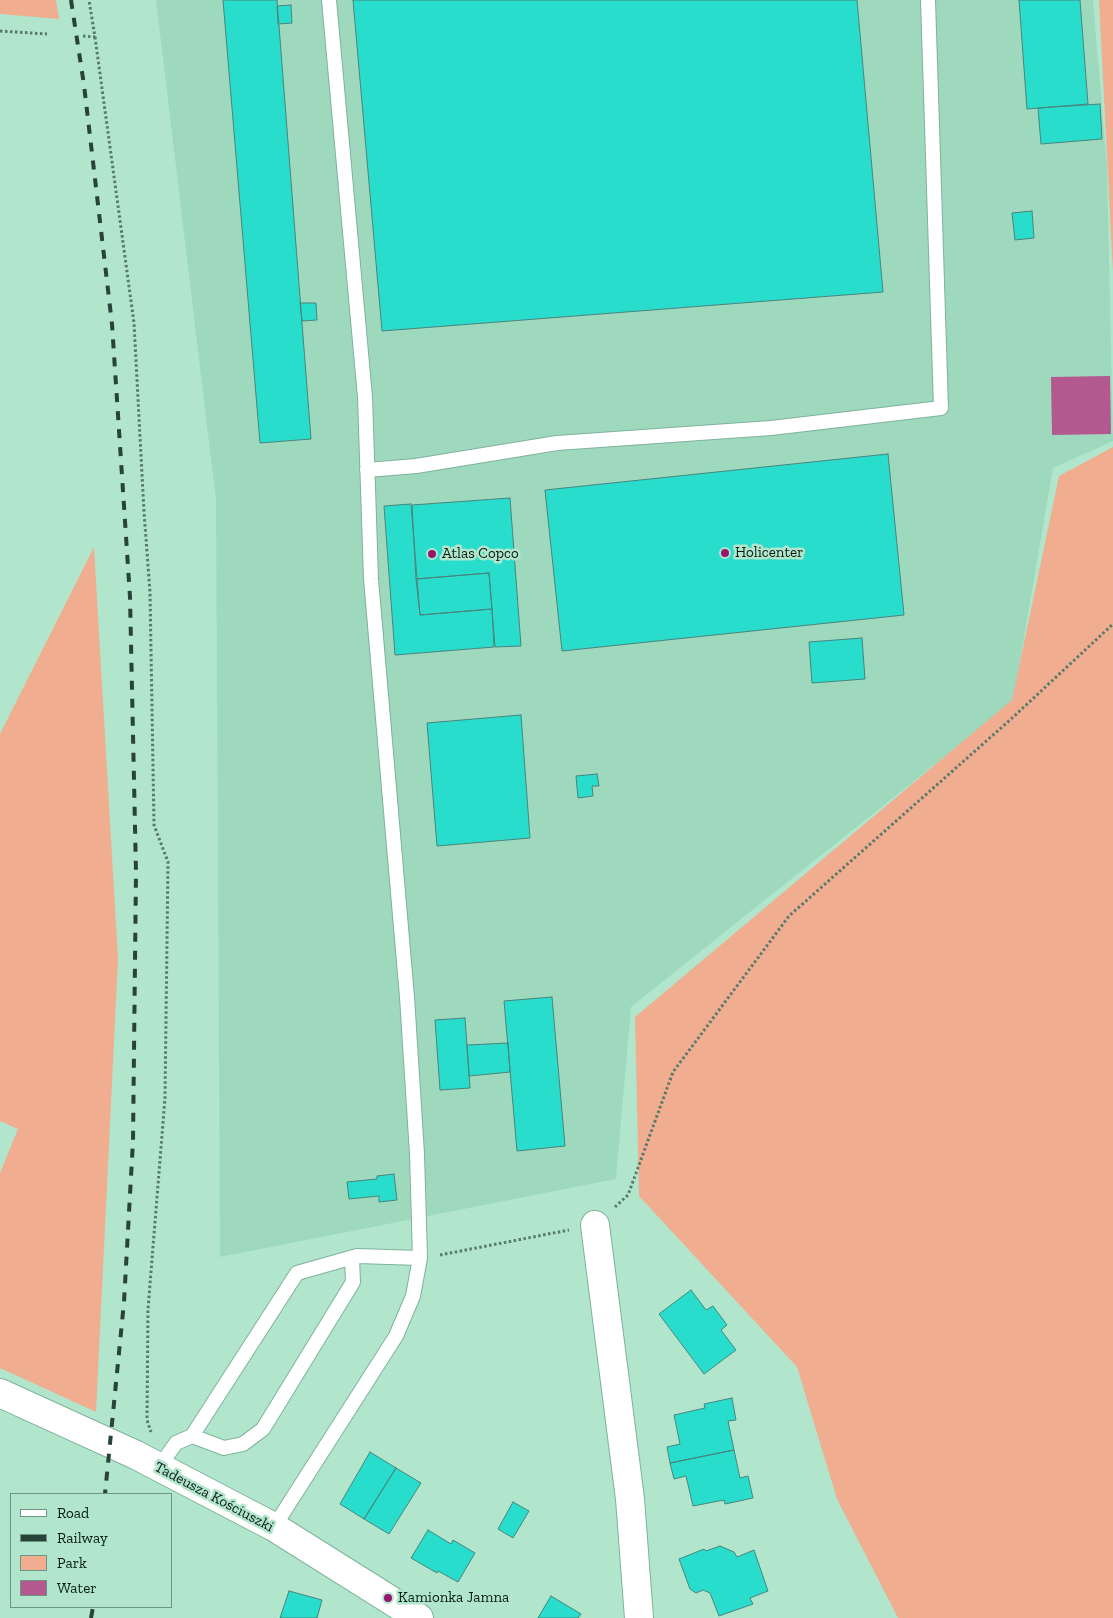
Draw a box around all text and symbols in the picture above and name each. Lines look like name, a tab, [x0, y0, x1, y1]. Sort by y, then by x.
place label: Holicenter	[735, 544, 803, 562]
place label: Atlas Copco	[442, 545, 519, 563]
marker: Holicenter	[719, 547, 731, 559]
marker: Atlas Copco	[426, 548, 438, 560]
street label: Tadeusza Kościuszki	[151, 1458, 277, 1536]
legend	[10, 1493, 172, 1608]
text: Road	[57, 1504, 89, 1522]
text: Railway	[57, 1529, 108, 1547]
text: Park	[57, 1554, 87, 1572]
text: Water	[57, 1579, 97, 1597]
place label: Kamionka Jamna	[398, 1589, 509, 1607]
marker: Kamionka Jamna	[382, 1592, 394, 1604]

